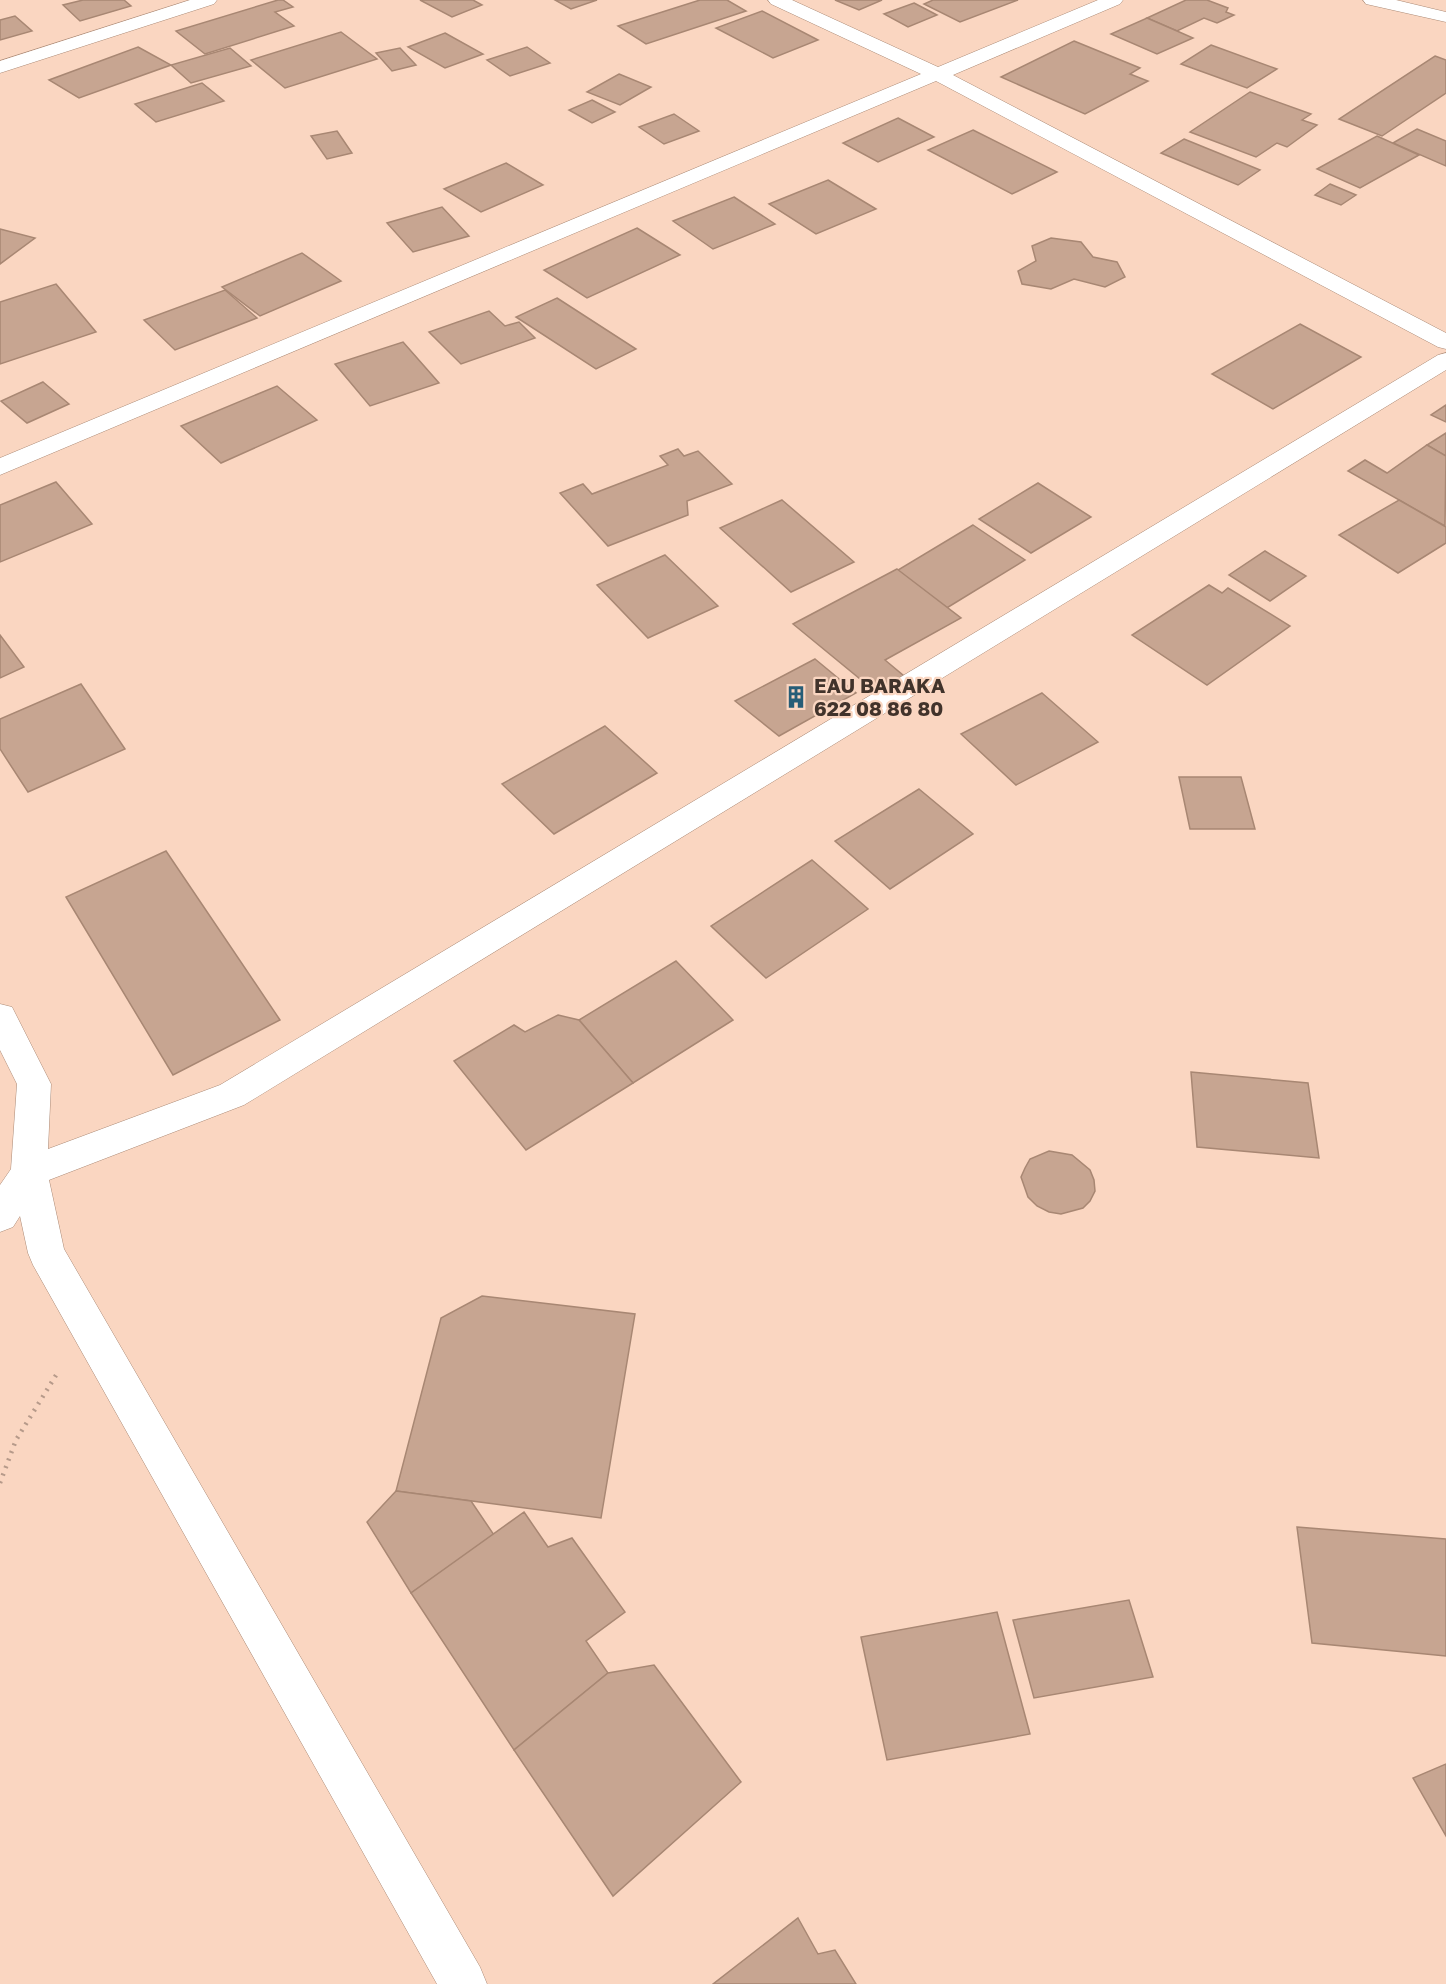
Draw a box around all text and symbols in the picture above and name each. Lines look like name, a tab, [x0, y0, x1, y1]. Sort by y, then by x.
place label: EAU BARAKA 622 08 86 80	[814, 673, 945, 720]
building icon: EAU BARAKA 622 08 86 80	[783, 684, 809, 710]

